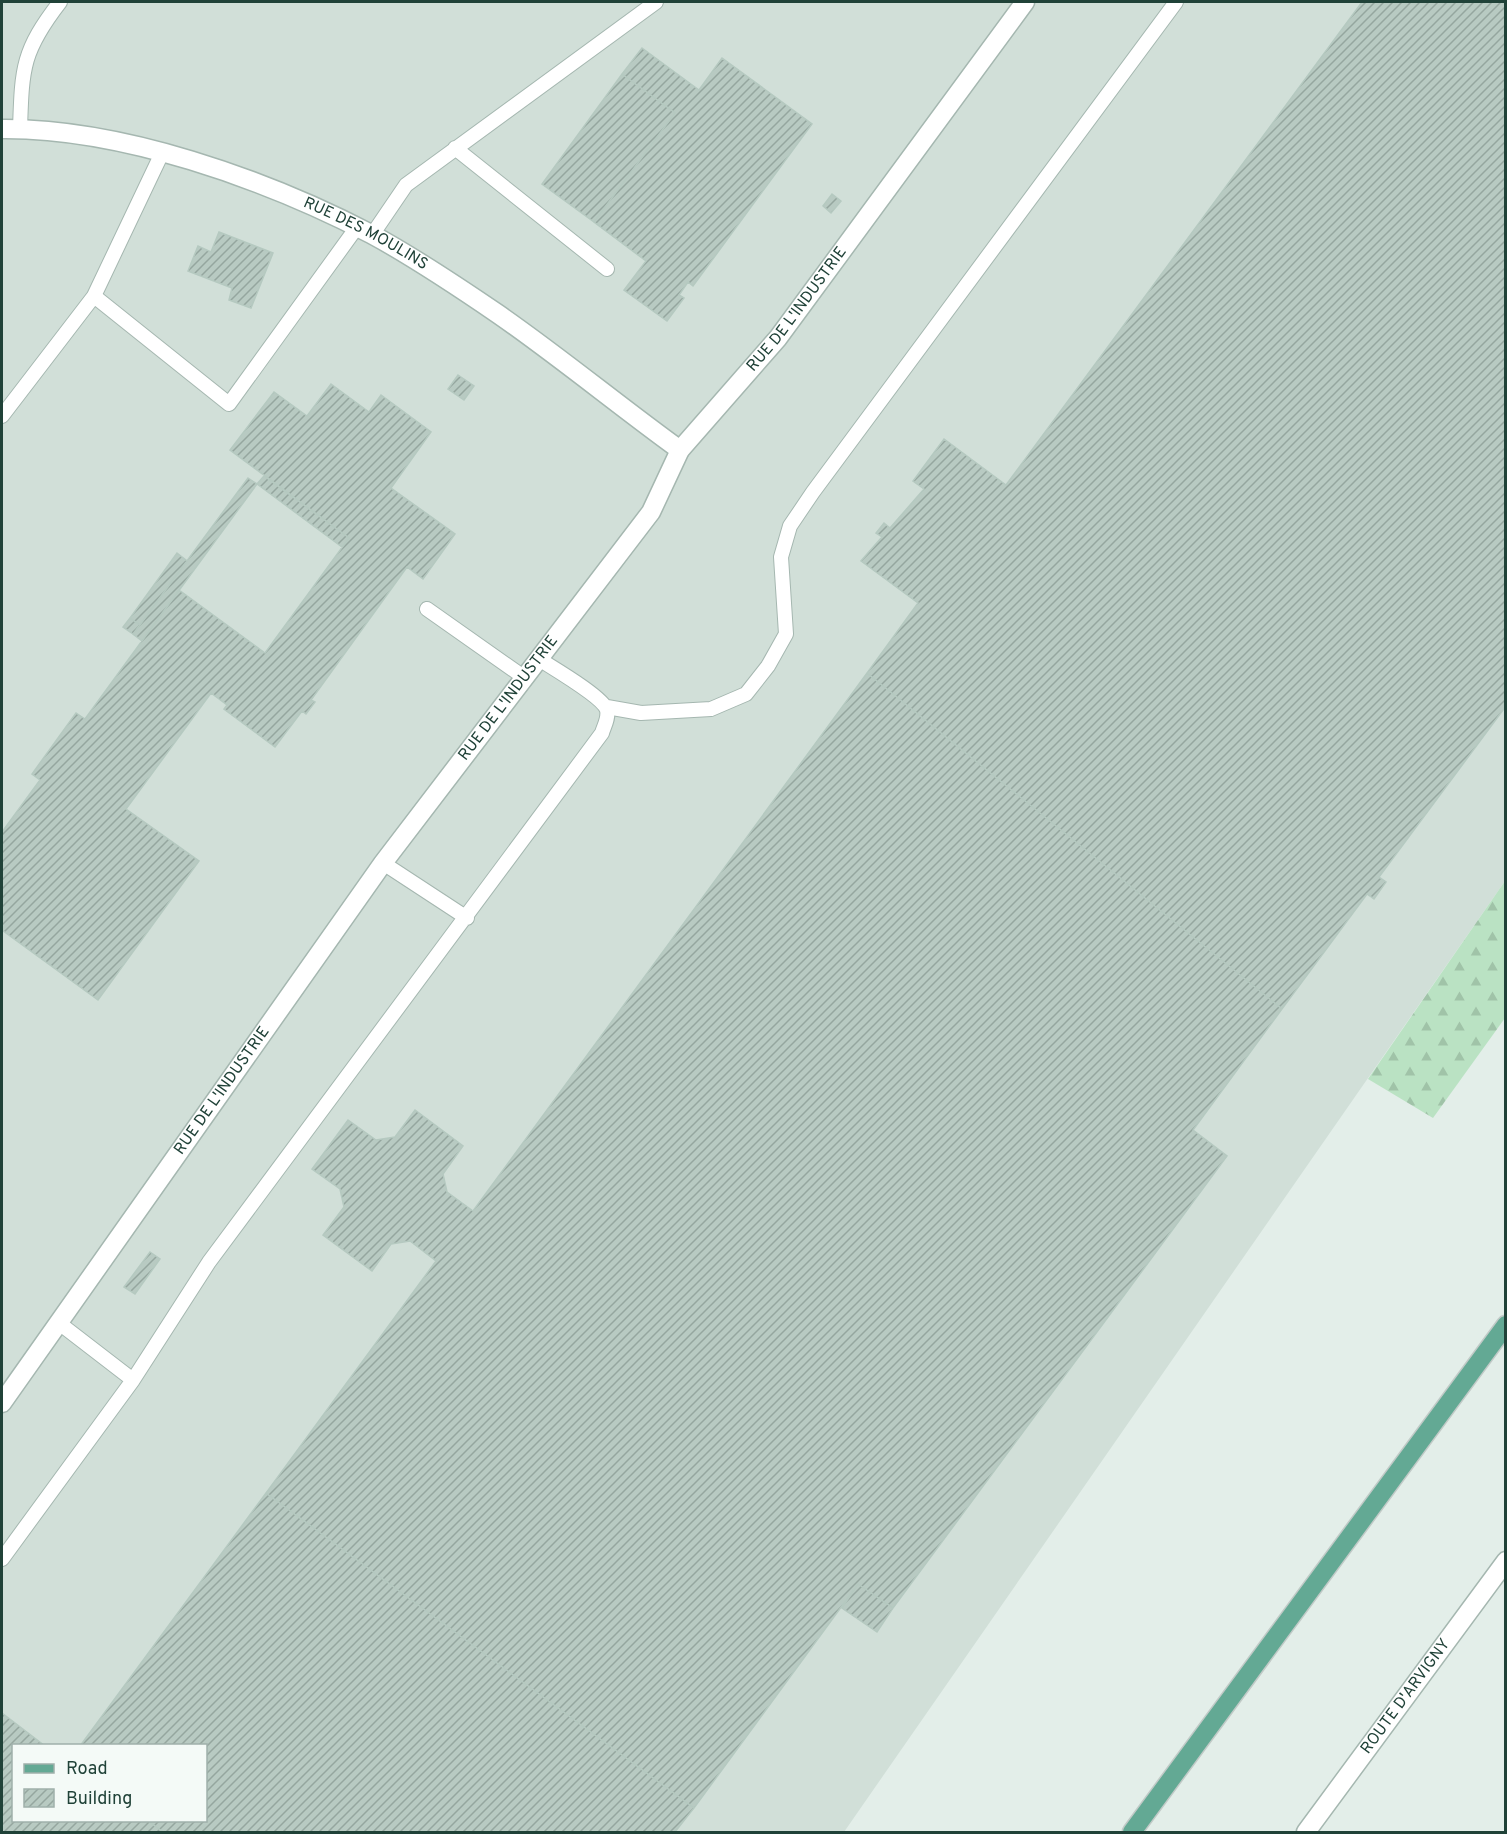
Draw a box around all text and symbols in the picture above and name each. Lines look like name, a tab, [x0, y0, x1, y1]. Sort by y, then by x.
street label: RUE DES MOULINS	[300, 193, 432, 275]
street label: RUE DE L'INDUSTRIE	[743, 243, 851, 376]
street label: RUE DE L'INDUSTRIE	[455, 632, 563, 765]
street label: RUE DE L'INDUSTRIE	[170, 1023, 274, 1159]
street label: ROUTE D'ARVIGNY	[1357, 1635, 1455, 1758]
legend	[12, 1744, 207, 1822]
text: Road	[66, 1758, 108, 1781]
text: Building	[66, 1788, 132, 1811]

